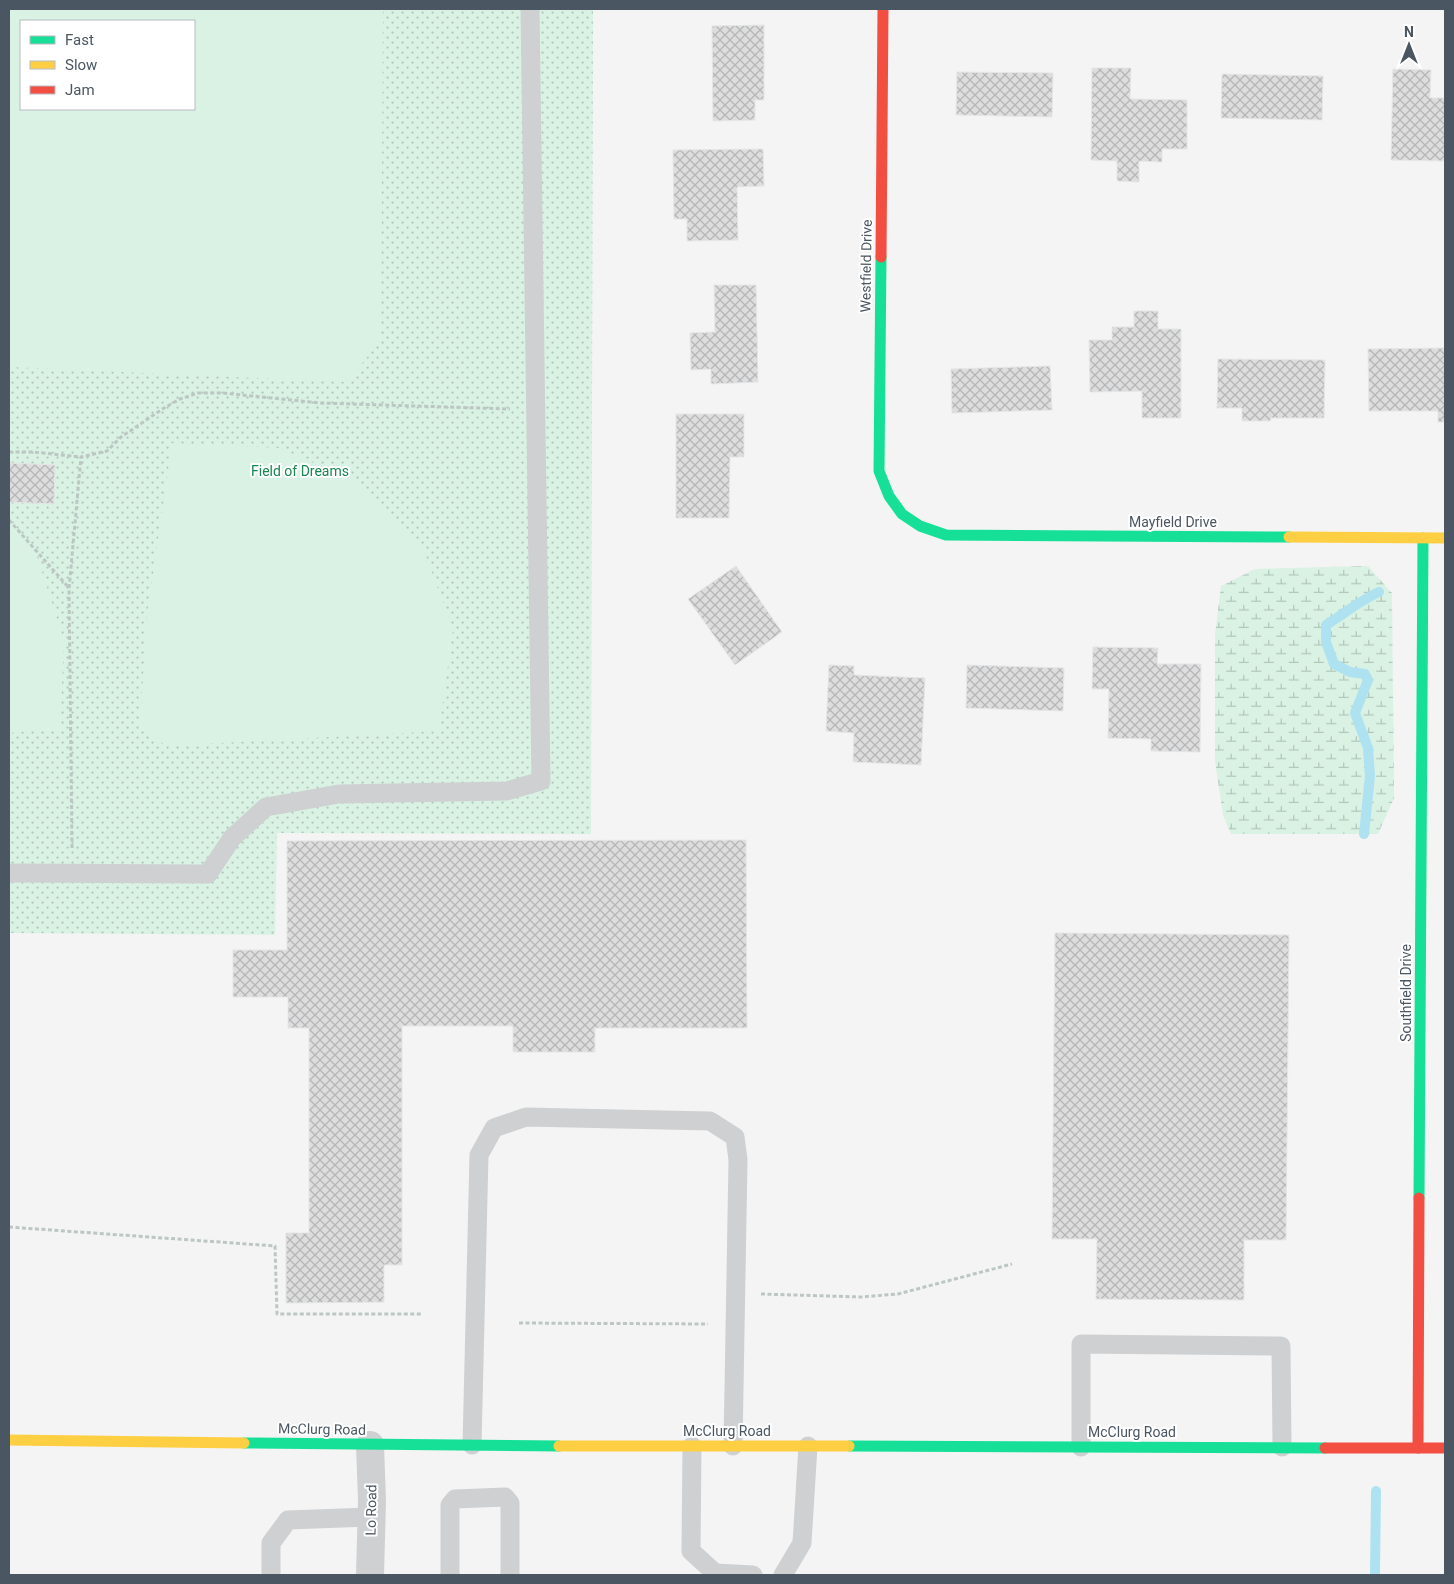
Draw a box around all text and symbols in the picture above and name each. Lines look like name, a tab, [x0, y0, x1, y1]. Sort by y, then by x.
legend	[20, 20, 195, 110]
north arrow	[1384, 20, 1434, 70]
text: N	[1404, 24, 1414, 40]
text: Fast	[65, 31, 94, 49]
text: Slow	[65, 56, 97, 74]
text: Jam	[65, 81, 95, 99]
street label: Westfield Drive	[857, 219, 875, 313]
park label: Field of Dreams	[251, 463, 349, 479]
street label: Mayfield Drive	[1129, 514, 1217, 530]
street label: Southfield Drive	[1398, 944, 1414, 1042]
street label: McClurg Road	[278, 1420, 366, 1438]
street label: McClurg Road	[683, 1423, 771, 1439]
street label: McClurg Road	[1088, 1424, 1176, 1440]
street label: Lo Road	[363, 1484, 379, 1536]

